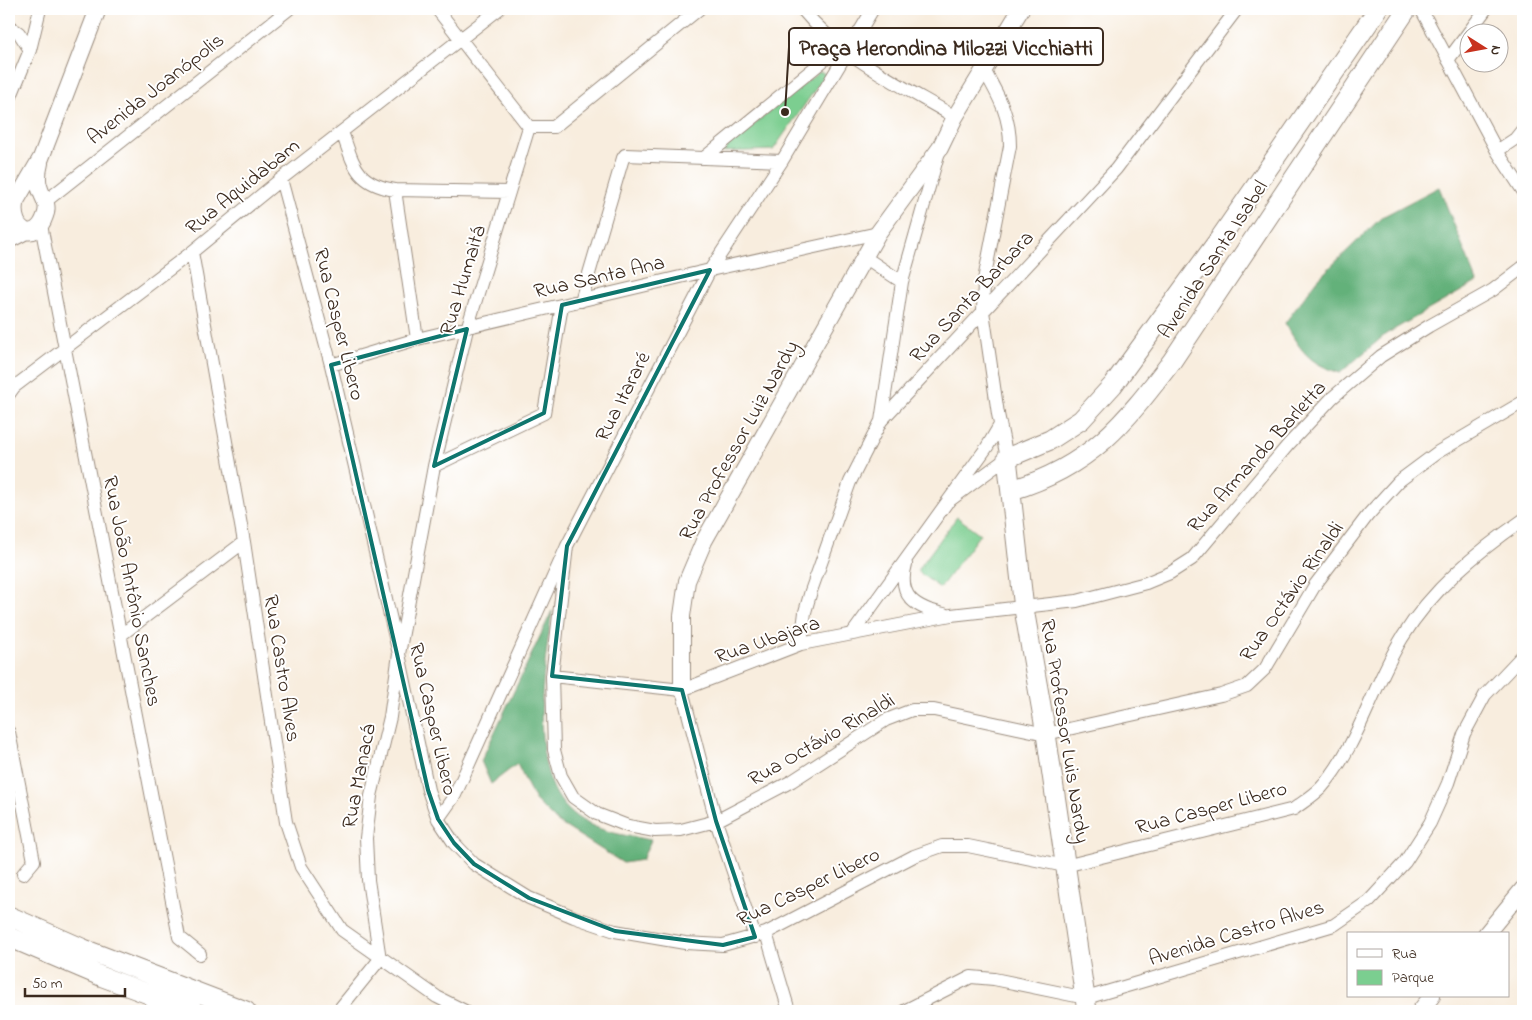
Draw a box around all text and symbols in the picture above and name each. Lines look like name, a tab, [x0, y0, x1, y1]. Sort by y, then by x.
north arrow	[1460, 22, 1510, 72]
street label: Avenida Joanópolis	[81, 26, 231, 153]
callout: Praça Herondina Milozzi Vicchiatti	[789, 28, 1103, 65]
text: Praça Herondina Milozzi Vicchiatti	[799, 34, 1093, 66]
text: N	[1484, 44, 1506, 57]
street label: Rua Aquidabam	[180, 132, 307, 243]
street label: Avenida Santa Isabel	[1151, 175, 1276, 345]
street label: Rua Humaitá	[433, 222, 495, 339]
street label: Rua Santa Barbara	[903, 225, 1042, 370]
street label: Rua Casper Libero	[305, 245, 371, 404]
street label: Rua Santa Ana	[531, 248, 668, 308]
street label: Rua Professor Luiz Nardy	[672, 335, 809, 547]
street label: Rua Itararé	[588, 346, 659, 447]
street label: Rua Armando Barletta	[1181, 374, 1334, 540]
street label: Rua João Antônio Sanches	[94, 474, 168, 709]
street label: Rua Octávio Rinaldi	[1233, 516, 1352, 668]
street label: Rua Castro Alves	[255, 593, 307, 744]
street label: Rua Ubajara	[711, 609, 824, 673]
street label: Rua Professor Luis Nardy	[1030, 617, 1097, 846]
street label: Rua Casper Libero	[400, 640, 464, 799]
street label: Rua Octávio Rinaldi	[743, 686, 901, 795]
street label: Rua Manacá	[335, 721, 385, 831]
street label: Rua Casper Libero	[1132, 774, 1291, 844]
street label: Rua Casper Libero	[732, 840, 886, 935]
street label: Avenida Castro Alves	[1145, 893, 1328, 975]
legend	[1347, 932, 1510, 998]
text: Rua	[1392, 943, 1417, 965]
scale bar	[25, 965, 125, 997]
text: Parque	[1392, 967, 1434, 989]
text: 50 m	[32, 973, 63, 995]

